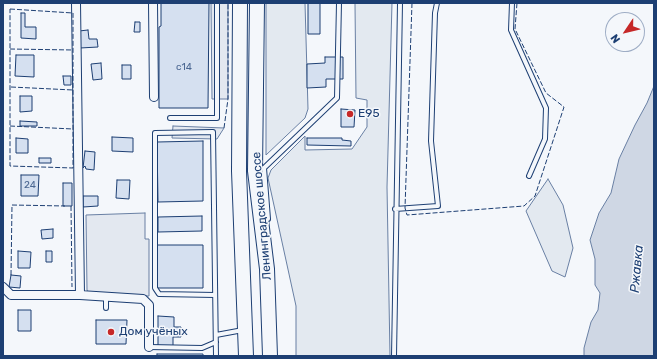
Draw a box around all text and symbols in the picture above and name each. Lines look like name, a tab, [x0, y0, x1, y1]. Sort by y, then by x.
north arrow	[605, 12, 645, 52]
text: N	[608, 32, 623, 46]
house number: с14	[176, 61, 192, 73]
place label: E95	[358, 107, 380, 121]
marker: E95	[345, 109, 355, 119]
street label: Ленинградское шоссе	[249, 151, 275, 281]
house number: 24	[24, 179, 36, 191]
water label: Ржавка	[627, 244, 647, 294]
place label: Дом учёных	[119, 325, 188, 339]
marker: Дом учёных	[106, 327, 116, 337]

